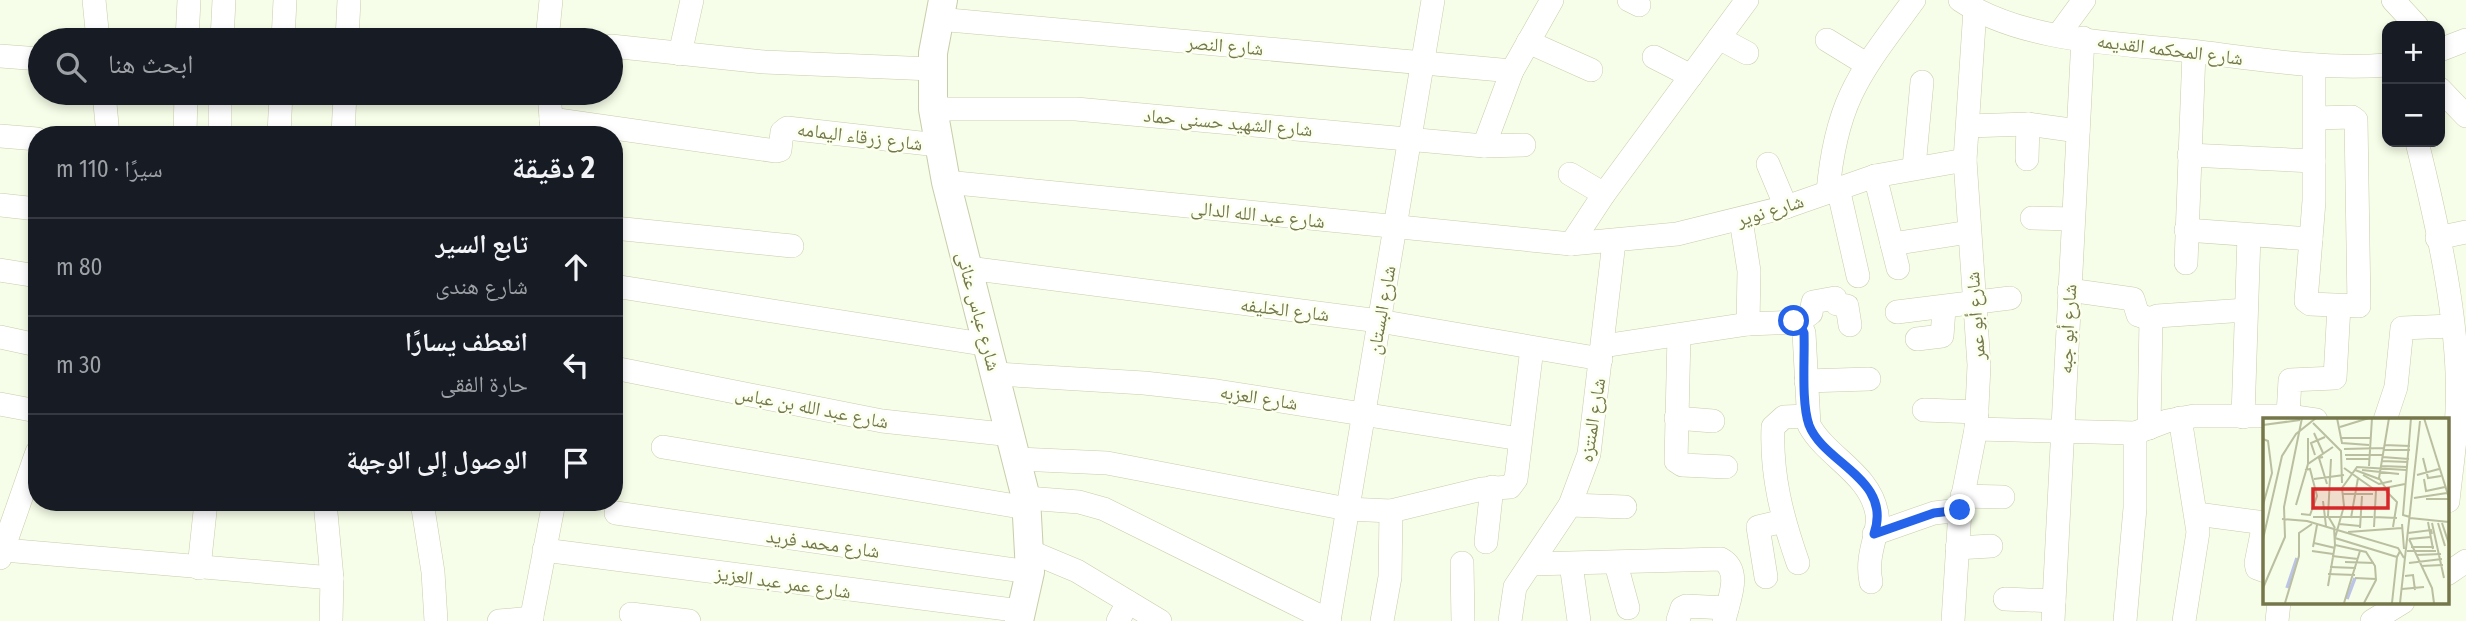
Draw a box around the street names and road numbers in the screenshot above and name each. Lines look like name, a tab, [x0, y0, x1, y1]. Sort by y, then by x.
street label: شارع المحكمه القديمه	[2096, 29, 2244, 70]
street label: شارع النصر	[1185, 31, 1264, 60]
street label: شارع الشهيد حسنى حماد	[1142, 104, 1313, 141]
street label: شارع زرقاء اليمامه	[796, 117, 924, 156]
street label: شارع نوير	[1733, 189, 1806, 232]
street label: شارع عبد الله الدالى	[1190, 196, 1326, 233]
street label: شارع عباس عنانى	[952, 249, 1005, 373]
street label: شارع البستان	[1362, 264, 1401, 356]
street label: شارع أبو عمر	[1961, 271, 1990, 362]
street label: شارع أبو جبه	[2054, 284, 2081, 375]
street label: شارع الخليفه	[1239, 293, 1331, 326]
street label: شارع المنتزه	[1575, 376, 1610, 464]
street label: شارع العزبه	[1218, 380, 1299, 415]
street label: شارع عبد الله بن عباس	[733, 381, 890, 434]
street label: شارع محمد فريد	[765, 524, 881, 563]
street label: شارع عمر عبد العزيز	[712, 561, 852, 603]

